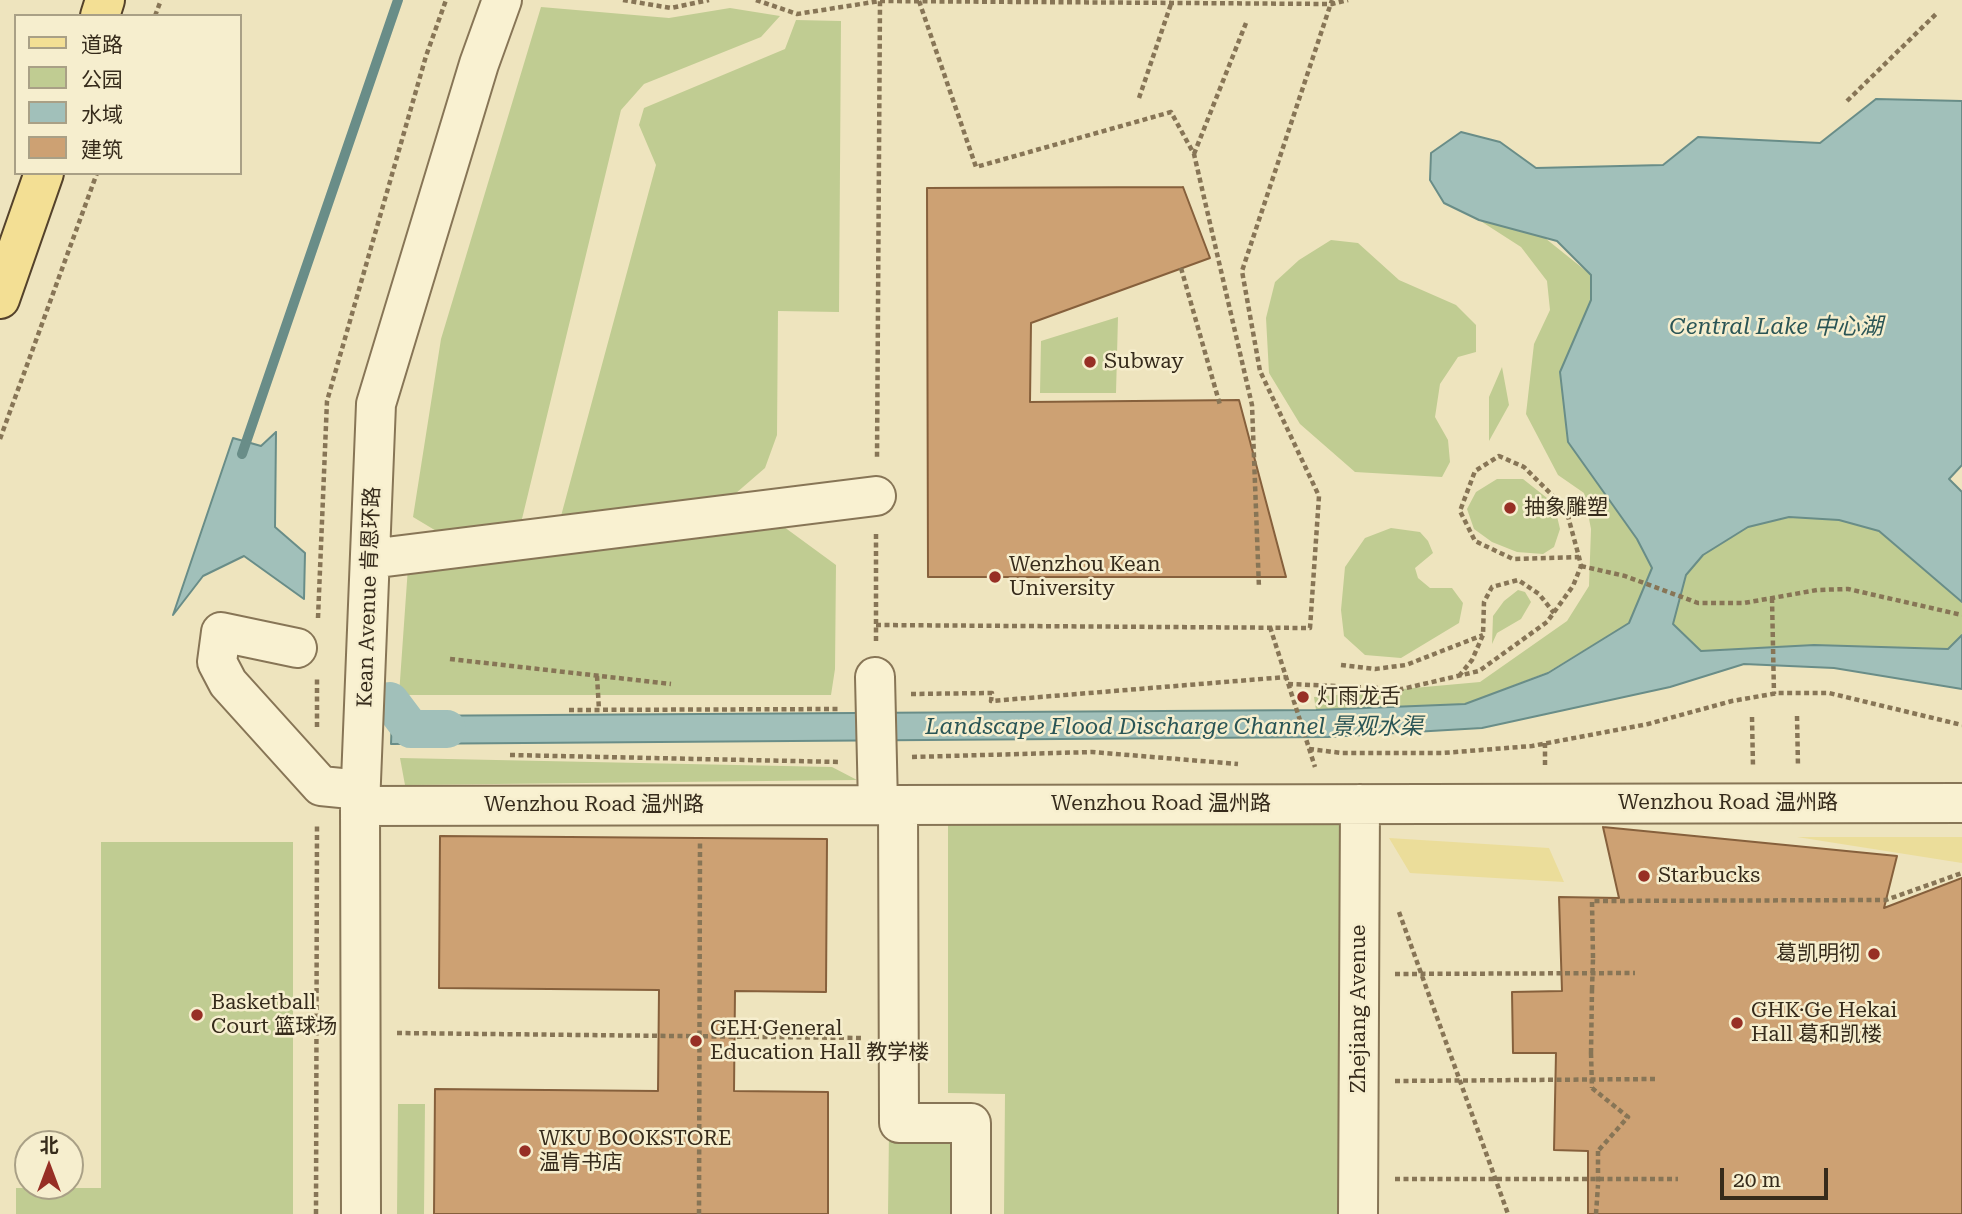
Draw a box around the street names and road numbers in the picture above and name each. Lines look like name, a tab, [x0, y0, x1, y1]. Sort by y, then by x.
street label: Kean Avenue 肯恩环路	[353, 486, 385, 708]
street label: Wenzhou Road 温州路	[1618, 790, 1838, 816]
street label: Wenzhou Road 温州路	[1051, 791, 1271, 817]
street label: Wenzhou Road 温州路	[484, 792, 704, 818]
street label: Zhejiang Avenue	[1346, 925, 1372, 1093]

